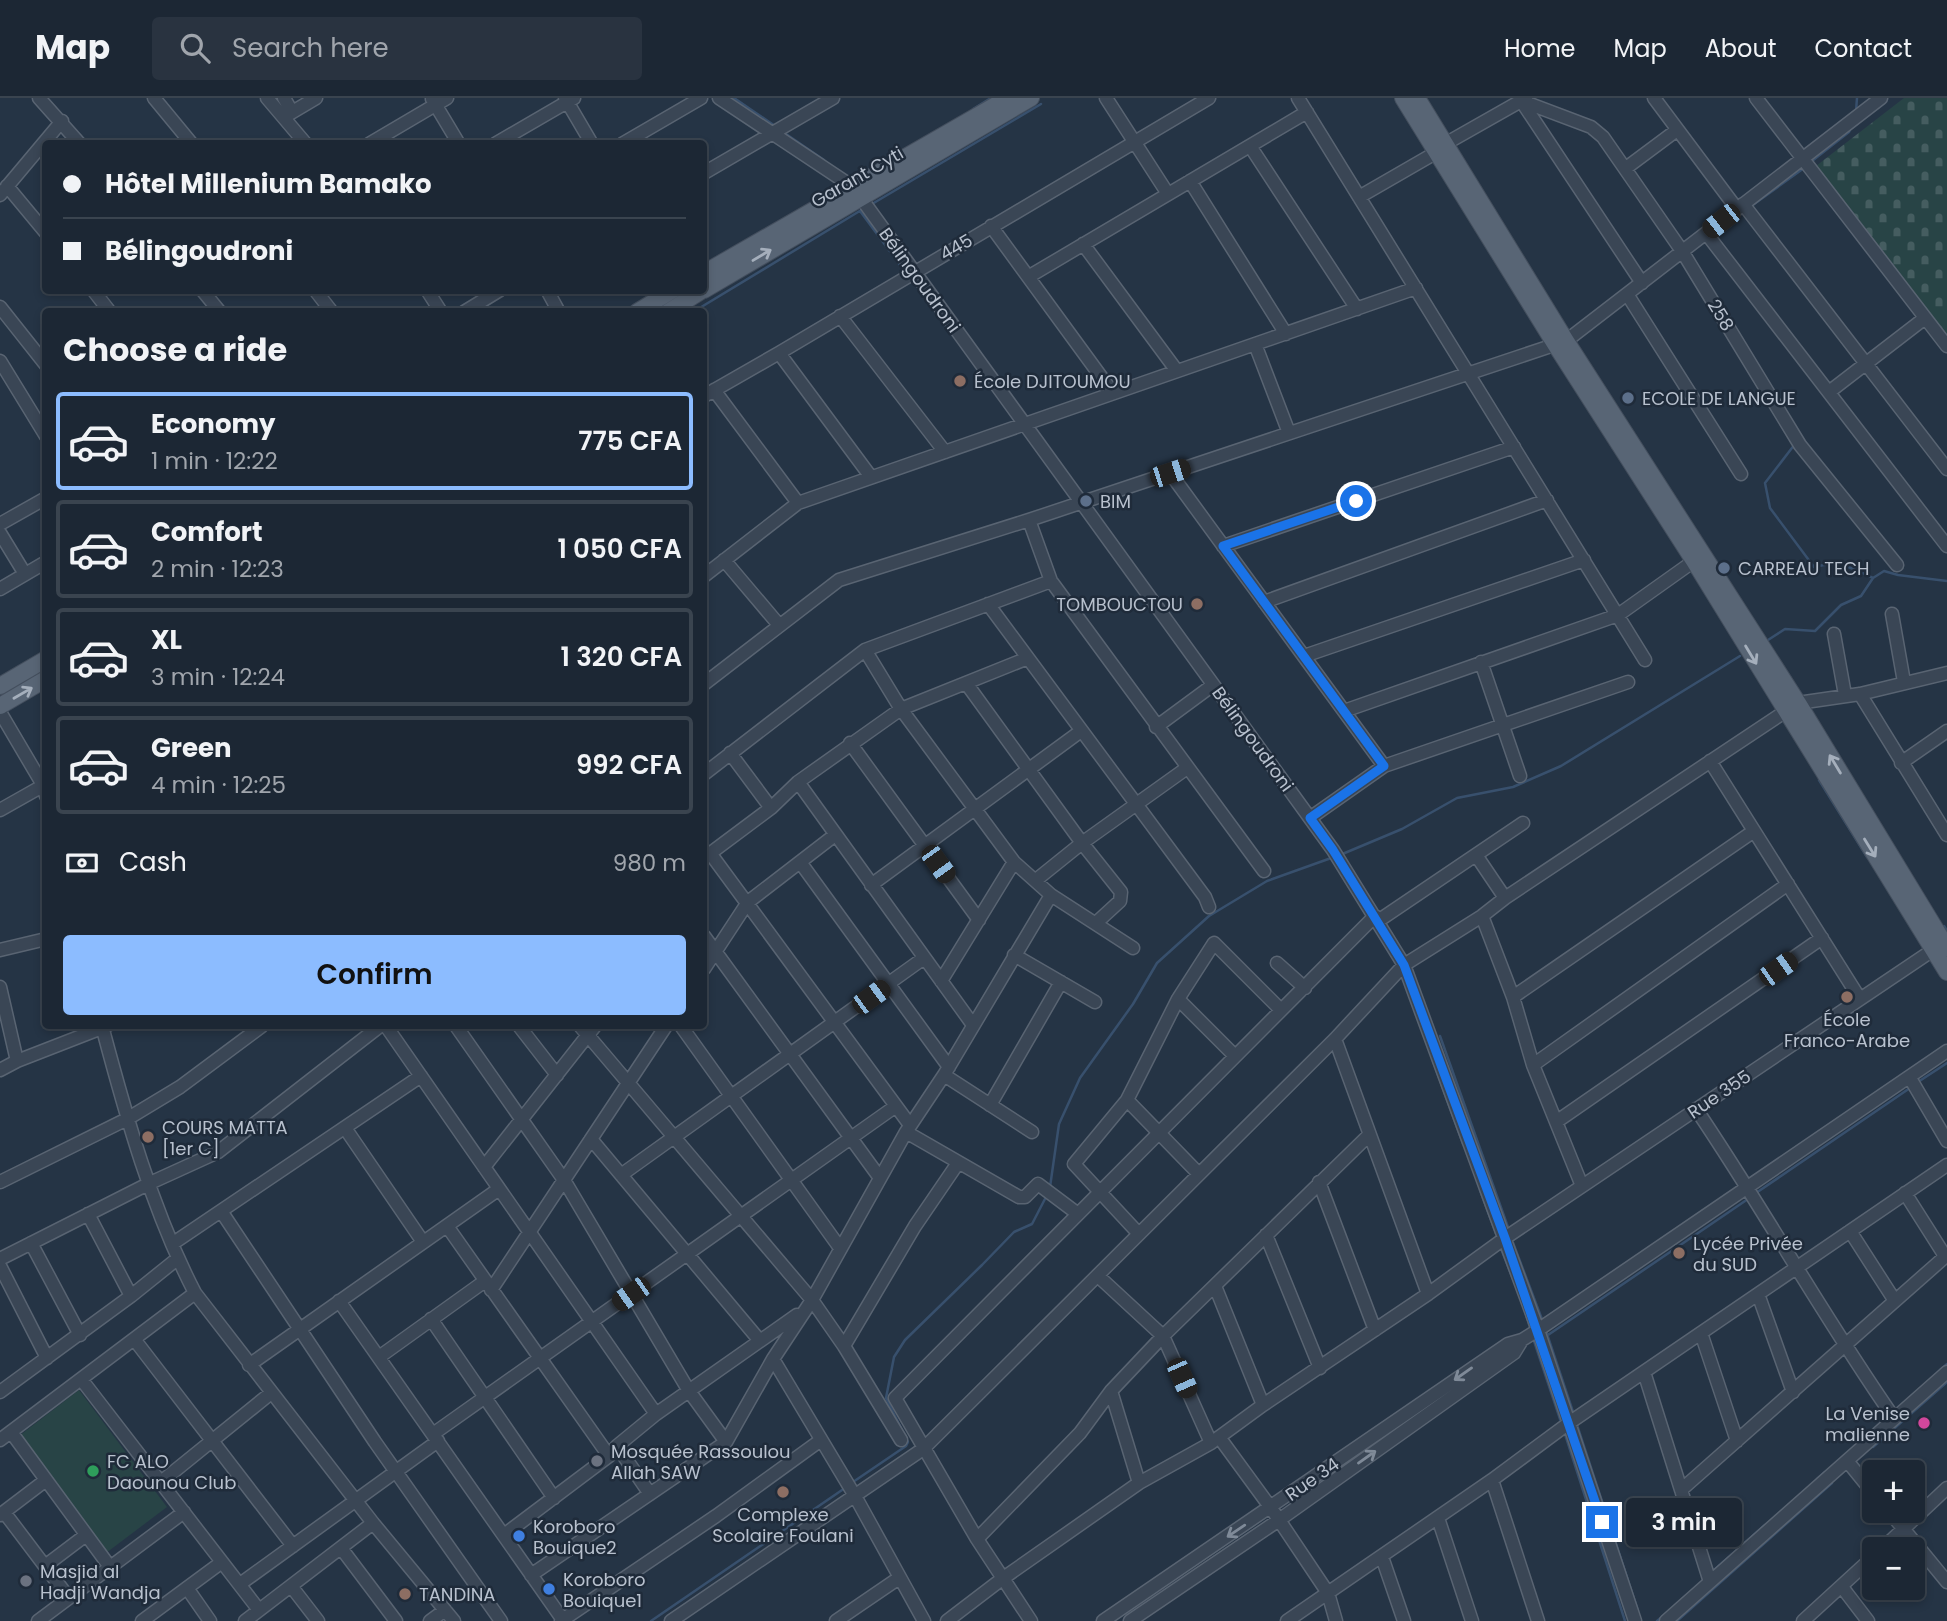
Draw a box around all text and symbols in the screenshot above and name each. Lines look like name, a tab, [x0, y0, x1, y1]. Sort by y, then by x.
search box	[152, 17, 642, 80]
text: Map	[35, 24, 110, 71]
icon: search	[176, 29, 214, 67]
text: Search here	[232, 30, 389, 66]
text: Home	[1504, 32, 1576, 65]
text: Map	[1614, 32, 1667, 65]
text: About	[1705, 32, 1776, 65]
text: Contact	[1814, 32, 1912, 65]
street label: Garant Cyti	[806, 140, 908, 214]
text: Hôtel Millenium Bamako	[105, 166, 432, 202]
car	[1698, 200, 1745, 242]
street label: Bélingoudroni	[873, 222, 967, 338]
street label: 445	[935, 228, 977, 266]
text: Bélingoudroni	[105, 233, 293, 269]
one-way arrow	[752, 248, 772, 262]
street label: 258	[1702, 294, 1740, 336]
text: Choose a ride	[63, 327, 287, 372]
place label: École DJITOUMOU	[974, 369, 1131, 394]
marker: École DJITOUMOU	[952, 373, 968, 389]
place label: ECOLE DE LANGUE	[1642, 386, 1796, 411]
marker: ECOLE DE LANGUE	[1620, 390, 1636, 406]
text: Economy	[151, 406, 275, 442]
icon: car	[67, 410, 130, 473]
text: 775 CFA	[578, 423, 682, 459]
text: 1 min · 12:22	[151, 445, 278, 477]
car	[1147, 457, 1194, 489]
route start	[1340, 485, 1372, 517]
place label: BIM	[1100, 489, 1131, 514]
marker: BIM	[1078, 493, 1094, 509]
text: Comfort	[151, 514, 263, 550]
icon: car	[67, 518, 130, 581]
text: 1 050 CFA	[558, 531, 682, 567]
text: 2 min · 12:23	[151, 553, 284, 585]
place label: CARREAU TECH	[1738, 556, 1870, 581]
marker: CARREAU TECH	[1716, 560, 1732, 576]
place label: TOMBOUCTOU	[1056, 592, 1183, 617]
marker: TOMBOUCTOU	[1189, 596, 1205, 612]
text: XL	[151, 622, 182, 658]
icon: car	[67, 626, 130, 689]
text: 1 320 CFA	[561, 639, 682, 675]
one-way arrow	[1744, 644, 1758, 664]
text: 3 min · 12:24	[151, 661, 285, 693]
street label: Bélingoudroni	[1206, 681, 1300, 797]
one-way arrow	[12, 685, 32, 699]
text: Green	[151, 730, 232, 766]
icon: car	[67, 734, 130, 797]
text: 992 CFA	[576, 747, 682, 783]
one-way arrow	[1827, 755, 1841, 775]
text: 4 min · 12:25	[151, 769, 286, 801]
one-way arrow	[1864, 838, 1878, 858]
car	[918, 841, 959, 887]
icon: cash	[63, 844, 101, 882]
text: Cash	[119, 844, 187, 880]
text: 980 m	[613, 847, 686, 879]
button: Confirm	[63, 935, 686, 1015]
car	[1755, 948, 1802, 990]
car	[848, 976, 895, 1018]
marker: École Franco-Arabe	[1839, 989, 1855, 1005]
place label: École Franco-Arabe	[1784, 1007, 1910, 1053]
street label: Rue 355	[1682, 1064, 1756, 1124]
place label: COURS MATTA [1er C]	[162, 1115, 288, 1161]
marker: COURS MATTA [1er C]	[140, 1129, 156, 1145]
place label: Lycée Privée du SUD	[1693, 1231, 1803, 1277]
marker: Lycée Privée du SUD	[1671, 1245, 1687, 1261]
car	[608, 1273, 655, 1315]
car	[1164, 1355, 1201, 1401]
one-way arrow	[1454, 1367, 1474, 1381]
place label: La Venise malienne	[1825, 1401, 1910, 1447]
marker: La Venise malienne	[1916, 1415, 1932, 1431]
place label: Mosquée Rassoulou Allah SAW	[611, 1439, 791, 1485]
place label: FC ALO Daounou Club	[107, 1449, 236, 1495]
one-way arrow	[1357, 1450, 1376, 1464]
street label: Rue 34	[1280, 1451, 1344, 1507]
marker: Mosquée Rassoulou Allah SAW	[589, 1453, 605, 1469]
map controls	[1862, 1460, 1925, 1600]
button: +	[1862, 1460, 1925, 1523]
marker: FC ALO Daounou Club	[85, 1463, 101, 1479]
marker: Complexe Scolaire Foulani	[775, 1484, 791, 1500]
callout: 3 min	[1626, 1498, 1742, 1546]
place label: Complexe Scolaire Foulani	[712, 1502, 854, 1548]
route end	[1586, 1506, 1618, 1538]
text: 3 min	[1652, 1506, 1716, 1538]
place label: Koroboro Bouique2	[533, 1514, 617, 1560]
one-way arrow	[1227, 1524, 1246, 1538]
marker: Koroboro Bouique2	[511, 1528, 527, 1544]
button: −	[1862, 1537, 1925, 1600]
place label: Masjid al Hadji Wandja	[40, 1559, 161, 1605]
place label: Koroboro Bouique1	[563, 1567, 645, 1613]
marker: Masjid al Hadji Wandja	[18, 1573, 34, 1589]
marker: Koroboro Bouique1	[541, 1581, 557, 1597]
place label: TANDINA	[419, 1582, 495, 1607]
marker: TANDINA	[397, 1586, 413, 1602]

